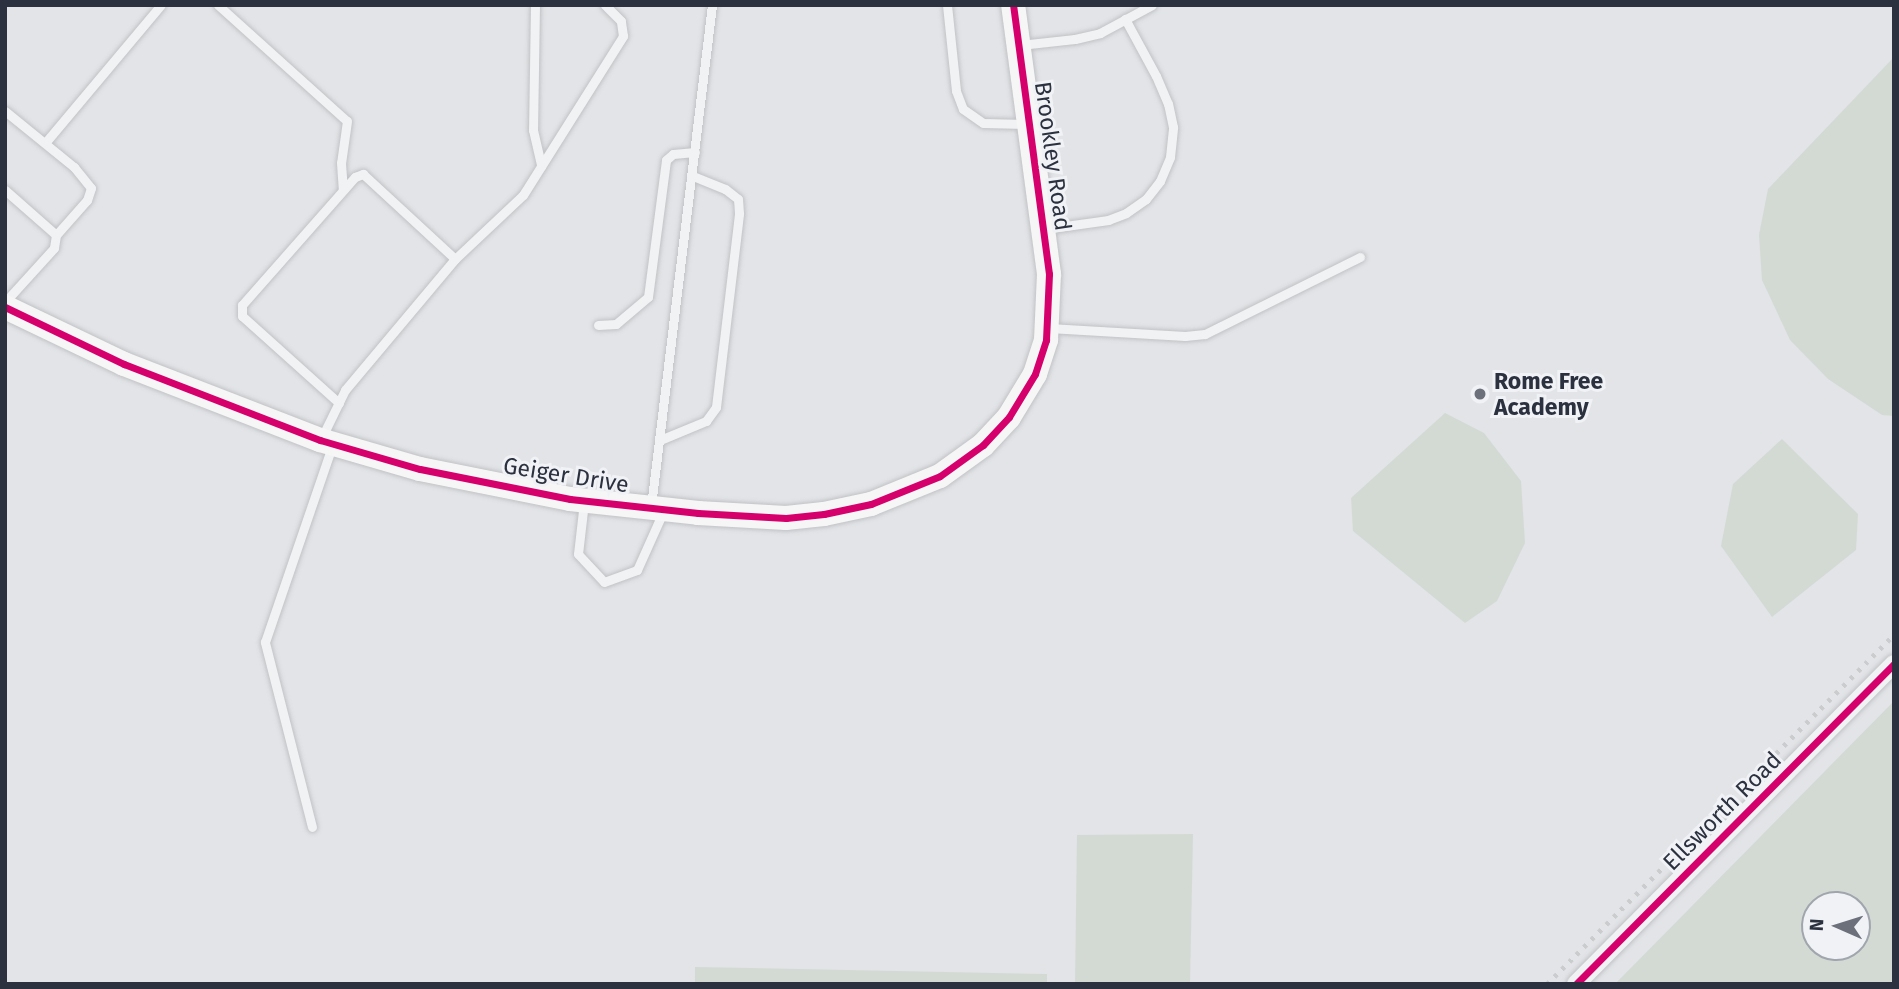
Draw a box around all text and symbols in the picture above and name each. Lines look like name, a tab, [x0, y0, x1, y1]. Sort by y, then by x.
street label: Brookley Road	[1029, 80, 1077, 232]
place label: Rome Free Academy	[1494, 367, 1603, 421]
marker: Rome Free Academy	[1472, 386, 1488, 402]
street label: Geiger Drive	[501, 451, 631, 499]
street label: Ellsworth Road	[1657, 746, 1787, 876]
north arrow	[1801, 891, 1871, 961]
text: N	[1805, 918, 1828, 932]

